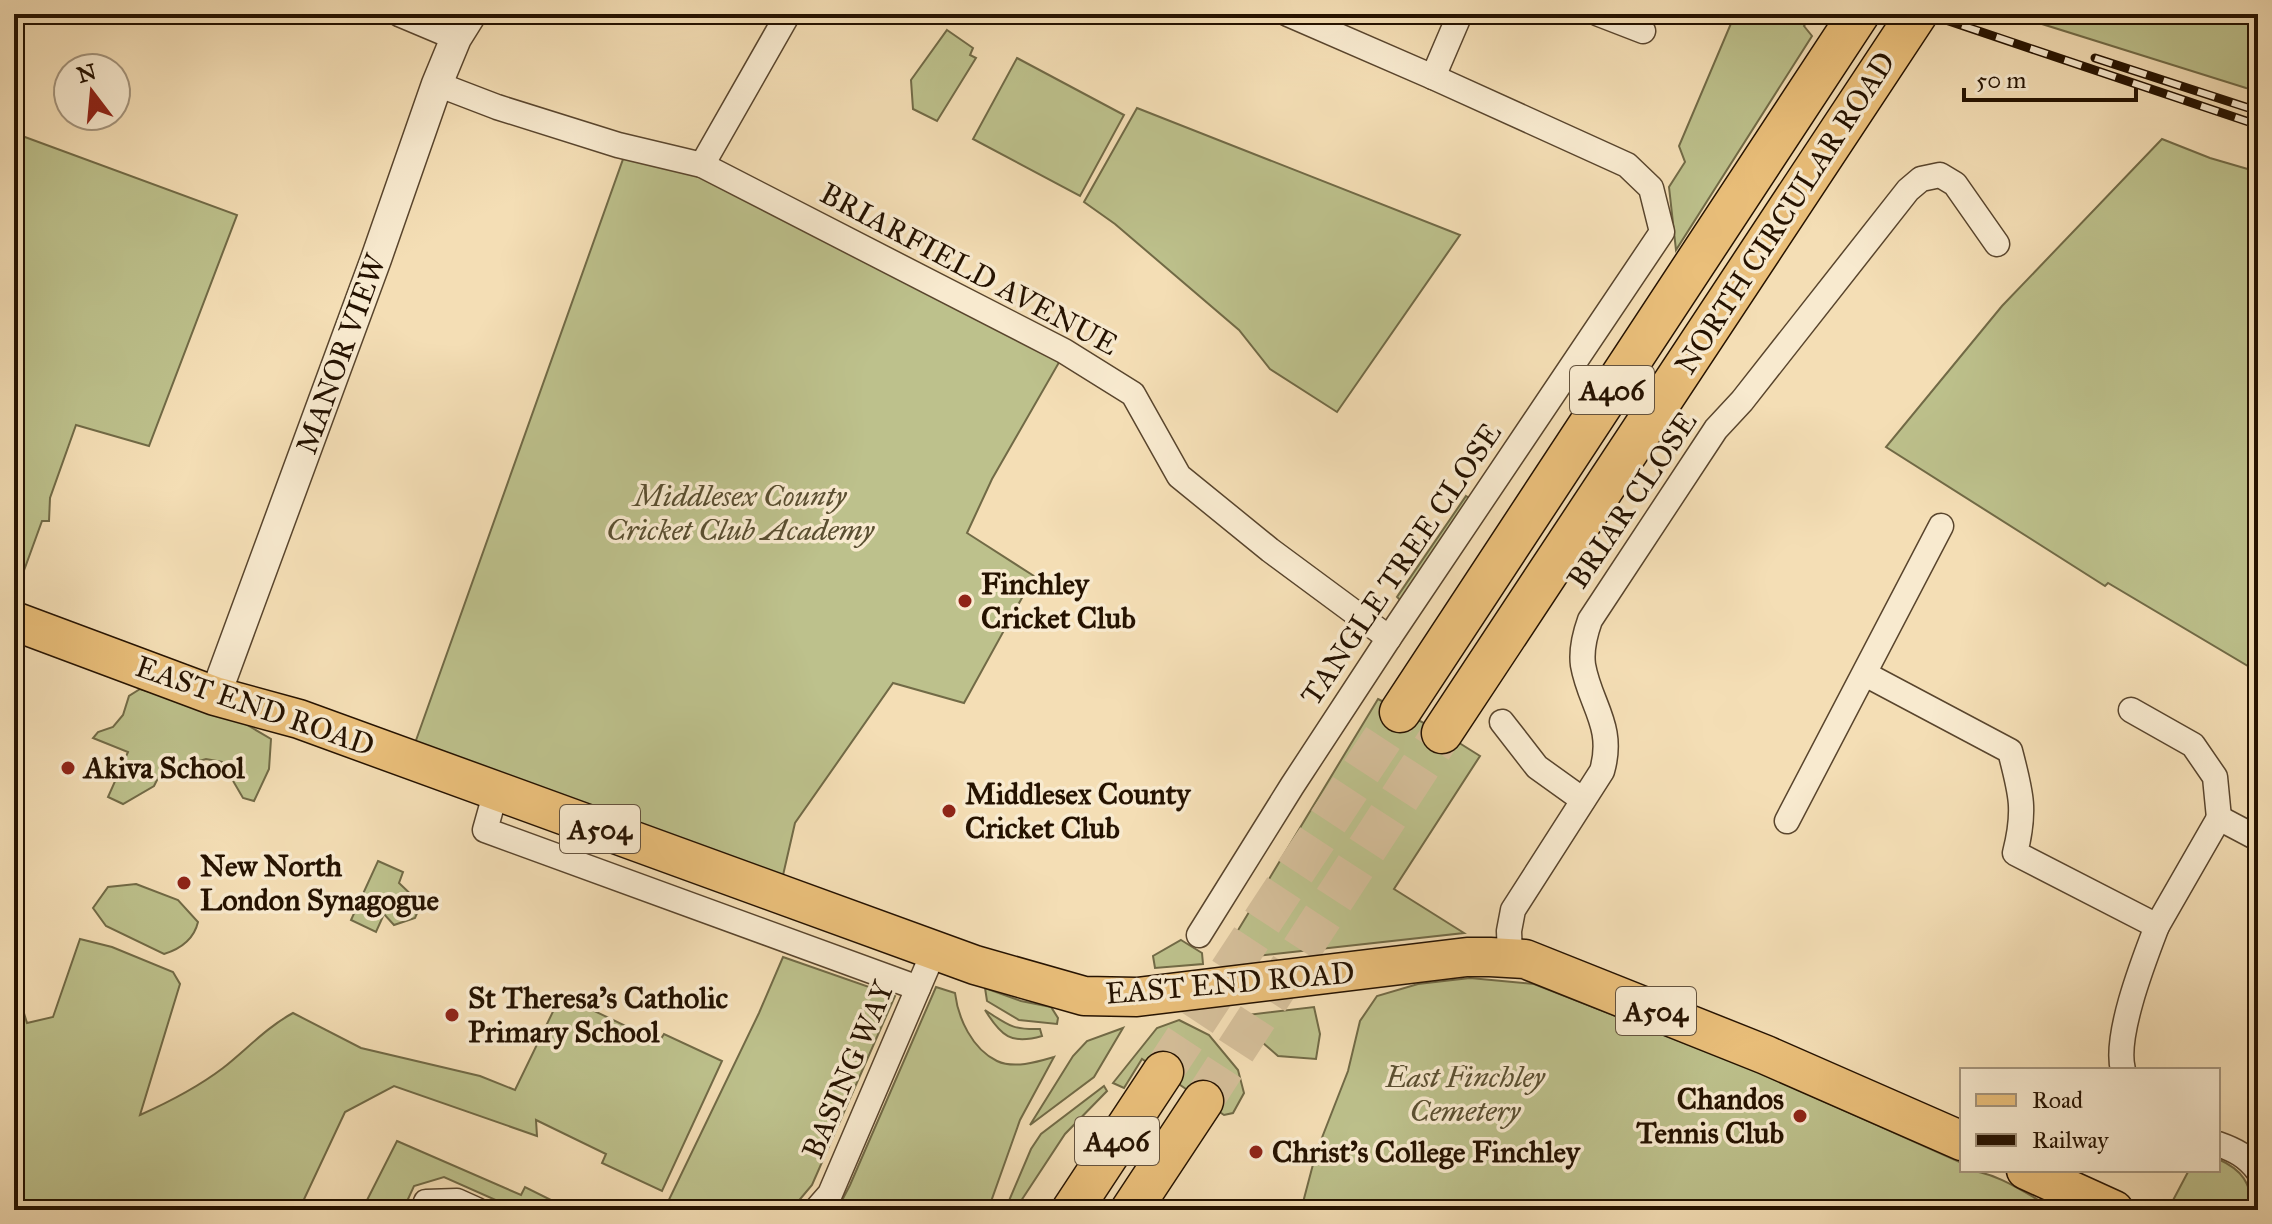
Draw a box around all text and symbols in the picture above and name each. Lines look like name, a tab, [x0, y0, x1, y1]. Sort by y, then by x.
street label: NORTH CIRCULAR ROAD	[1667, 45, 1903, 381]
north arrow	[52, 52, 132, 132]
scale bar	[1964, 52, 2136, 102]
text: N	[74, 58, 100, 89]
text: 50 m	[1976, 65, 2026, 95]
street label: BRIARFIELD AVENUE	[814, 175, 1124, 363]
street label: MANOR VIEW	[288, 248, 394, 459]
road number: A406	[1570, 366, 1654, 414]
street label: BRIAR CLOSE	[1560, 405, 1704, 595]
street label: TANGLE TREE CLOSE	[1293, 416, 1509, 712]
park label: Middlesex County Cricket Club Academy	[606, 478, 876, 548]
place label: Finchley Cricket Club	[981, 566, 1136, 636]
marker: Finchley Cricket Club	[956, 592, 974, 610]
street label: EAST END ROAD	[131, 648, 379, 764]
place label: Akiva School	[82, 750, 246, 786]
marker: Akiva School	[59, 759, 77, 777]
place label: Middlesex County Cricket Club	[965, 776, 1191, 846]
marker: Middlesex County Cricket Club	[940, 802, 958, 820]
road number: A504	[560, 805, 640, 853]
place label: New North London Synagogue	[200, 848, 439, 918]
marker: New North London Synagogue	[175, 874, 193, 892]
street label: EAST END ROAD	[1104, 954, 1356, 1012]
street label: BASING WAY	[794, 975, 902, 1164]
place label: St Theresa's Catholic Primary School	[468, 980, 729, 1050]
road number: A504	[1616, 987, 1696, 1035]
marker: St Theresa's Catholic Primary School	[443, 1006, 461, 1024]
park label: East Finchley Cemetery	[1384, 1059, 1547, 1129]
legend	[1960, 1068, 2220, 1172]
place label: Chandos Tennis Club	[1636, 1081, 1784, 1151]
text: Road	[2032, 1085, 2083, 1115]
marker: Chandos Tennis Club	[1791, 1107, 1809, 1125]
road number: A406	[1075, 1117, 1159, 1165]
text: Railway	[2032, 1125, 2109, 1155]
place label: Christ's College Finchley	[1272, 1134, 1581, 1170]
marker: Christ's College Finchley	[1247, 1143, 1265, 1161]

